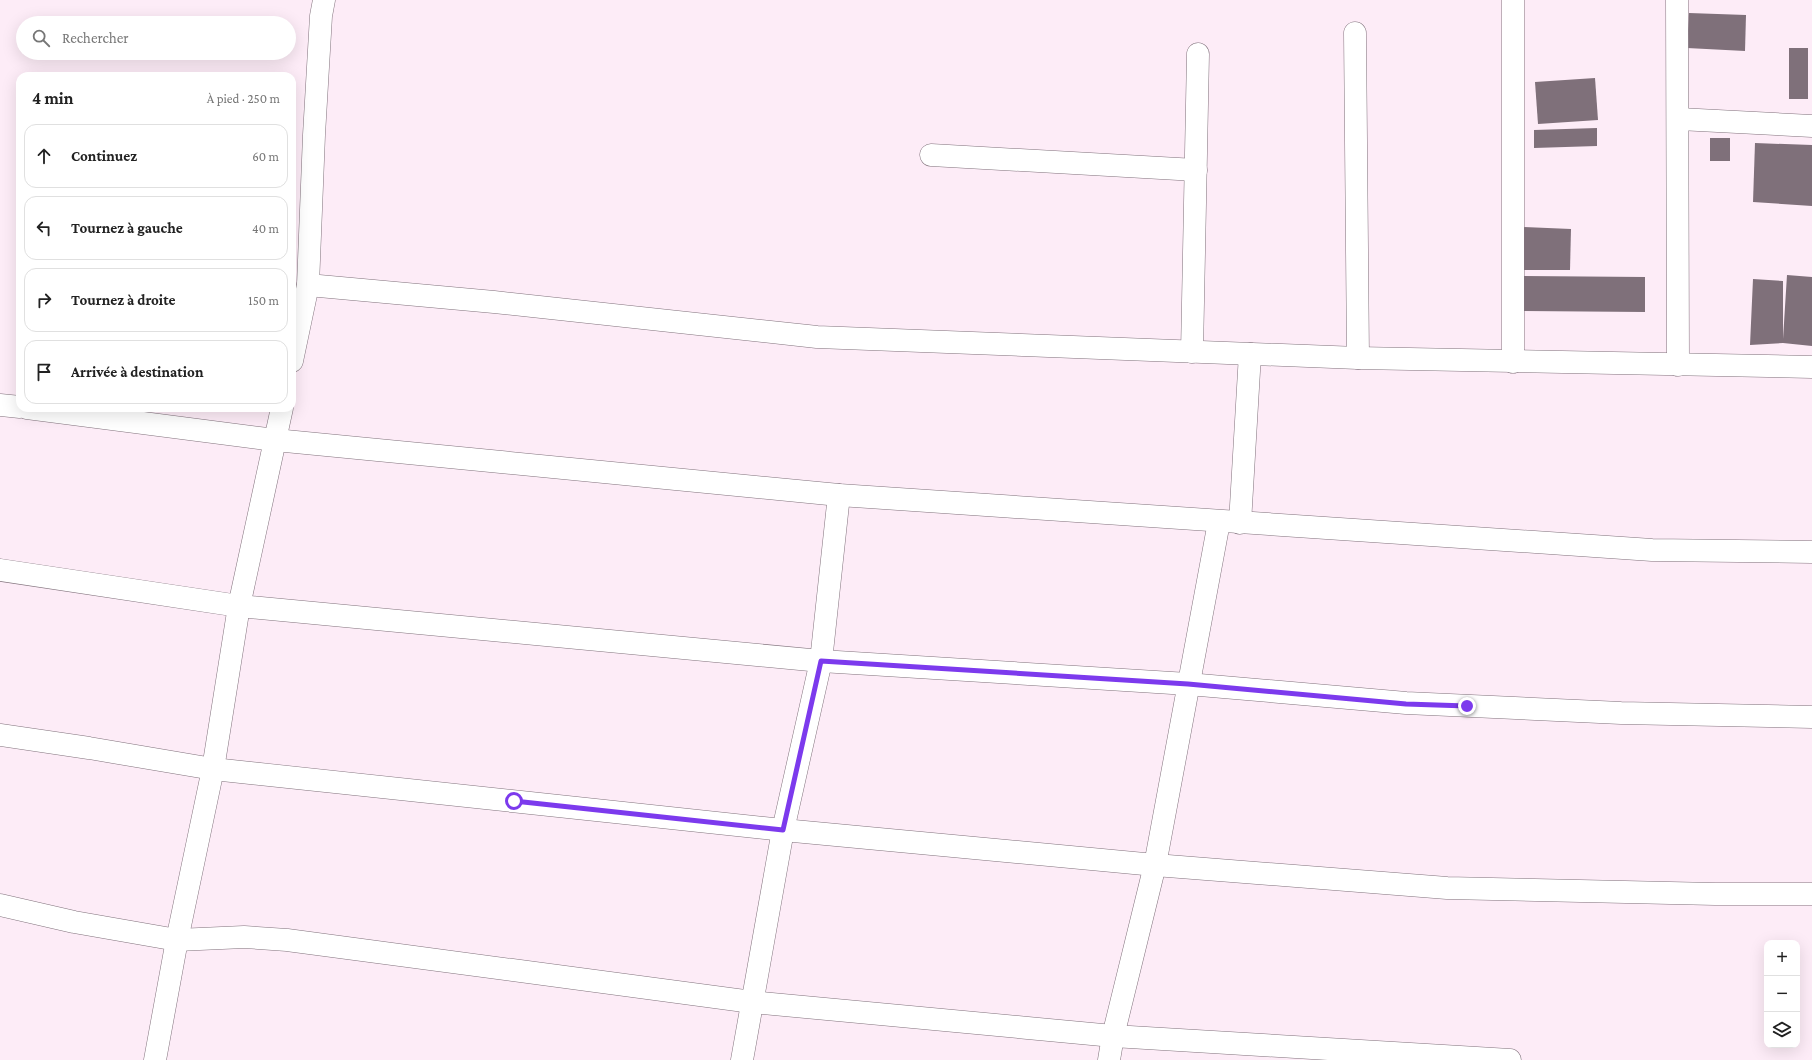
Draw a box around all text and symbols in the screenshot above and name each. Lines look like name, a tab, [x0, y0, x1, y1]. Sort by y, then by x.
search box	[16, 16, 296, 60]
icon: search	[30, 27, 52, 49]
text: Rechercher	[62, 30, 129, 46]
text: 4 min	[32, 89, 74, 108]
text: À pied · 250 m	[207, 91, 280, 106]
icon: ahead	[33, 145, 55, 167]
text: Continuez	[71, 148, 137, 164]
text: 60 m	[252, 149, 279, 164]
icon: left	[33, 217, 55, 239]
text: Tournez à gauche	[71, 220, 183, 236]
text: 40 m	[252, 221, 279, 236]
icon: right	[33, 289, 55, 311]
text: Tournez à droite	[71, 292, 175, 308]
text: 150 m	[248, 293, 279, 308]
icon: arrive	[33, 361, 55, 383]
text: Arrivée à destination	[71, 364, 204, 380]
route end	[1458, 697, 1476, 715]
route start	[505, 792, 523, 810]
map controls	[1764, 940, 1800, 1048]
button: +	[1764, 940, 1800, 976]
button: −	[1764, 976, 1800, 1012]
button: layers	[1764, 1012, 1800, 1048]

